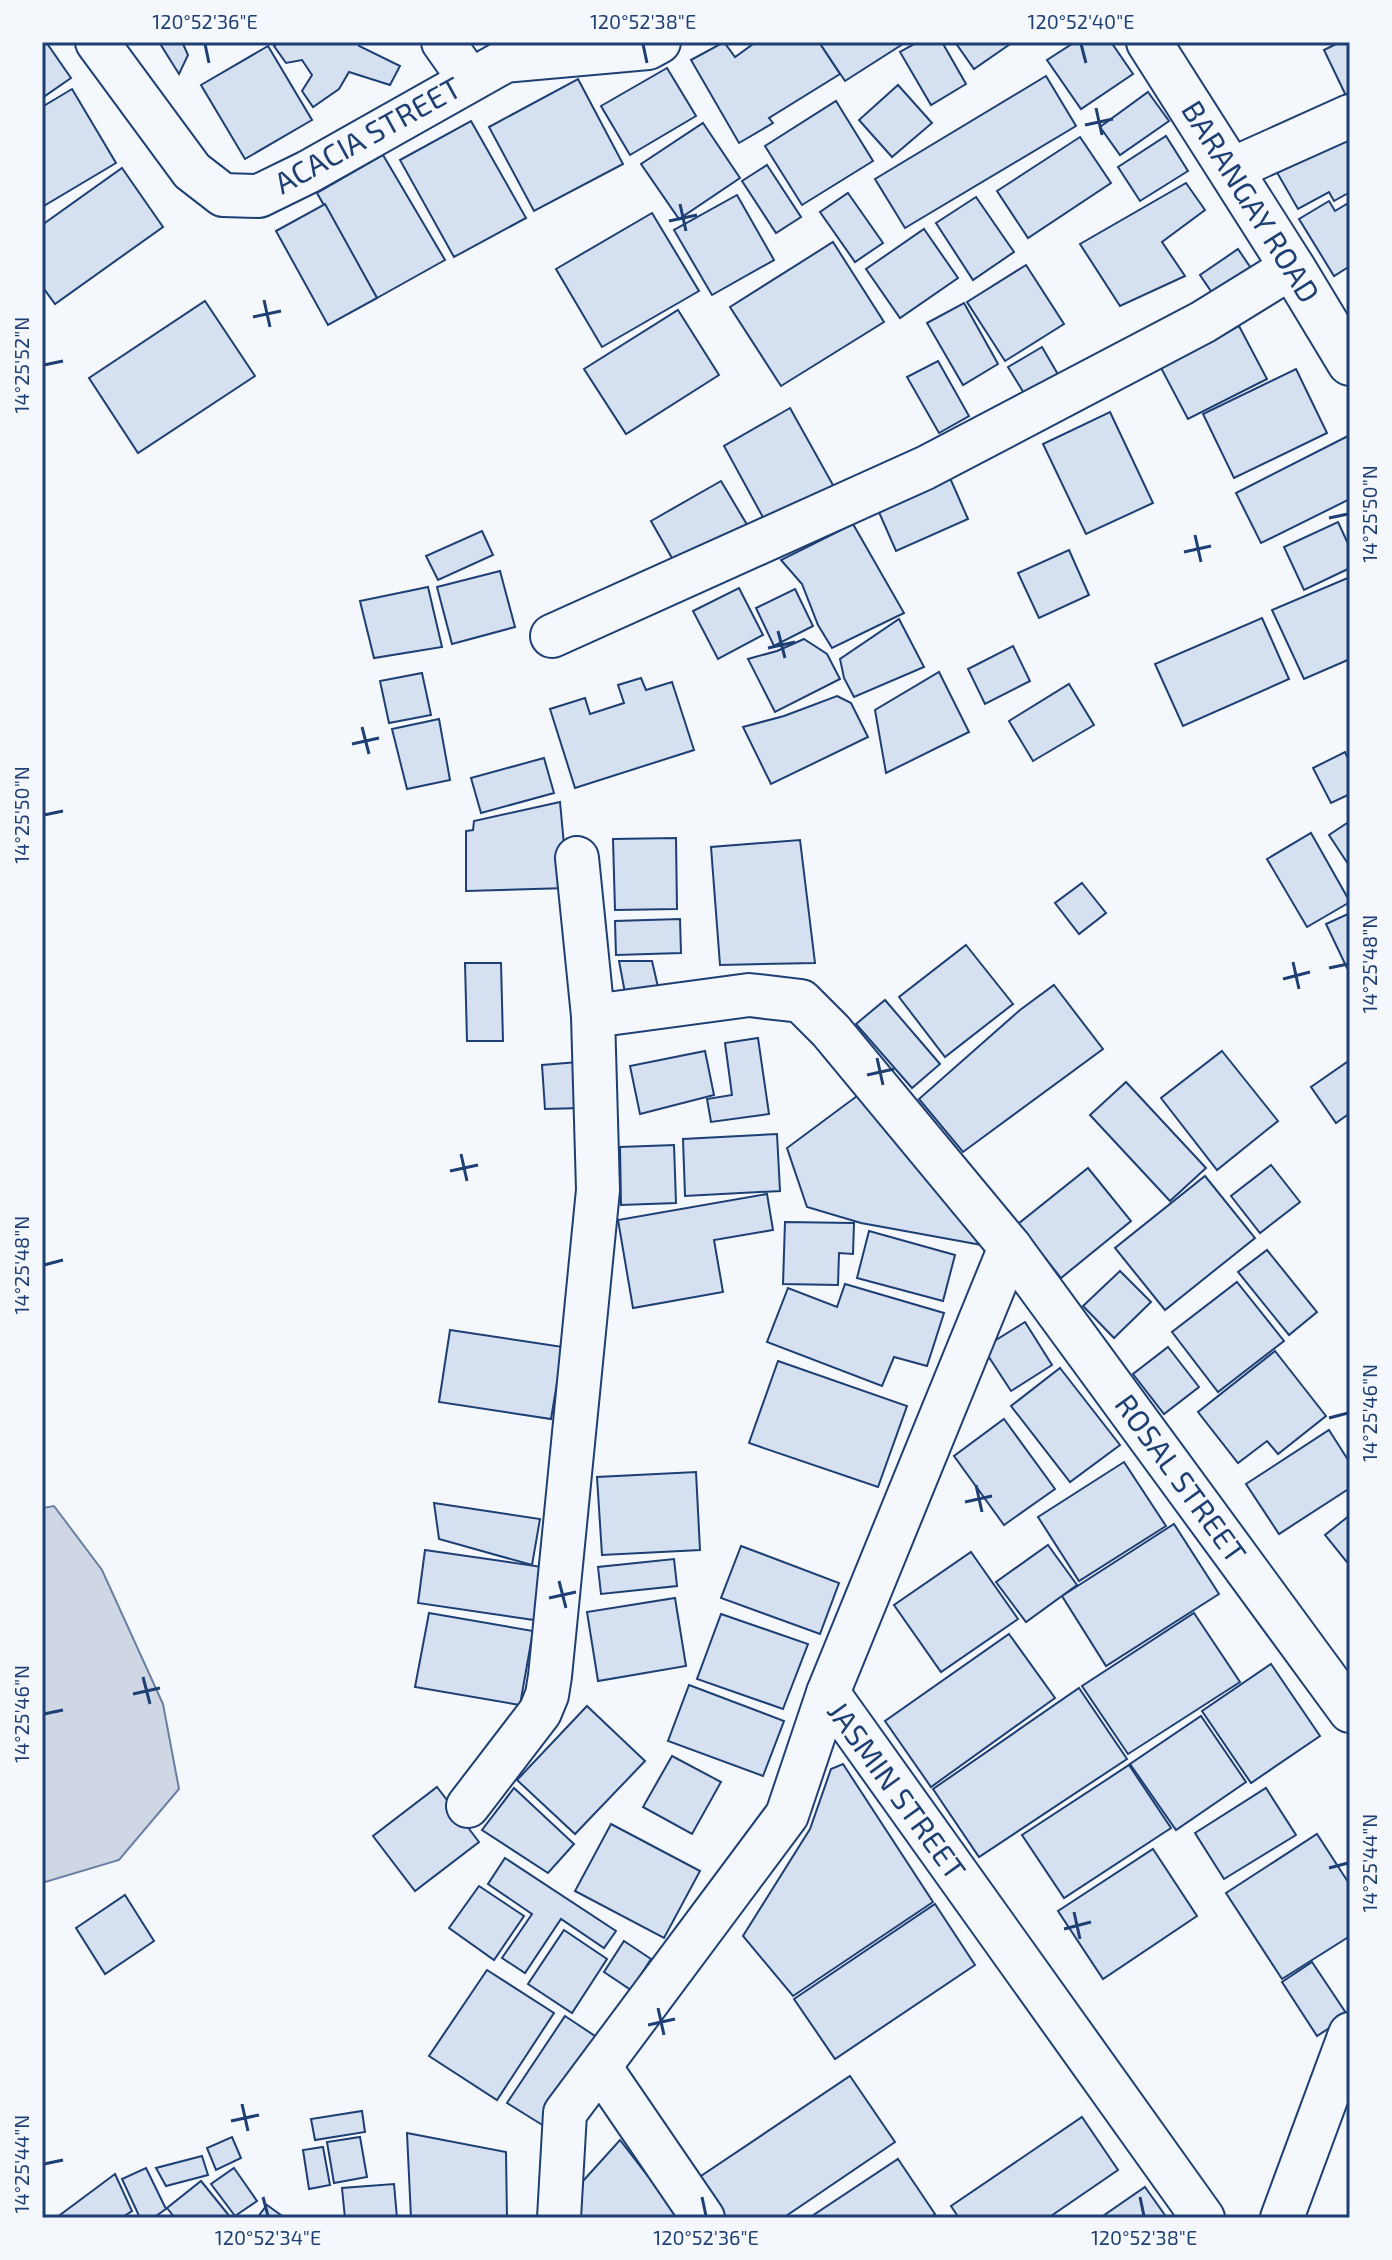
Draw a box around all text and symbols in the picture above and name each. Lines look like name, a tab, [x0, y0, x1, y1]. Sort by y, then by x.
text: 120°52'36"E	[152, 9, 258, 33]
text: 120°52'38"E	[590, 9, 696, 33]
text: 120°52'40"E	[1028, 9, 1134, 33]
street label: ACACIA STREET	[268, 68, 467, 200]
street label: BARANGAY ROAD	[1175, 93, 1328, 309]
text: 14°25'52"N	[9, 317, 33, 413]
text: 14°25'50"N	[1357, 465, 1381, 563]
text: 14°25'50"N	[9, 766, 33, 864]
text: 14°25'48"N	[1357, 915, 1381, 1013]
text: 14°25'48"N	[9, 1216, 33, 1314]
text: 14°25'46"N	[1357, 1364, 1381, 1462]
street label: ROSAL STREET	[1108, 1387, 1255, 1569]
text: 14°25'46"N	[9, 1665, 33, 1763]
street label: JASMIN STREET	[821, 1694, 974, 1886]
text: 14°25'44"N	[1357, 1814, 1381, 1912]
text: 14°25'44"N	[9, 2115, 33, 2213]
text: 120°52'34"E	[215, 2225, 321, 2249]
text: 120°52'36"E	[653, 2225, 759, 2249]
text: 120°52'38"E	[1091, 2225, 1197, 2249]

